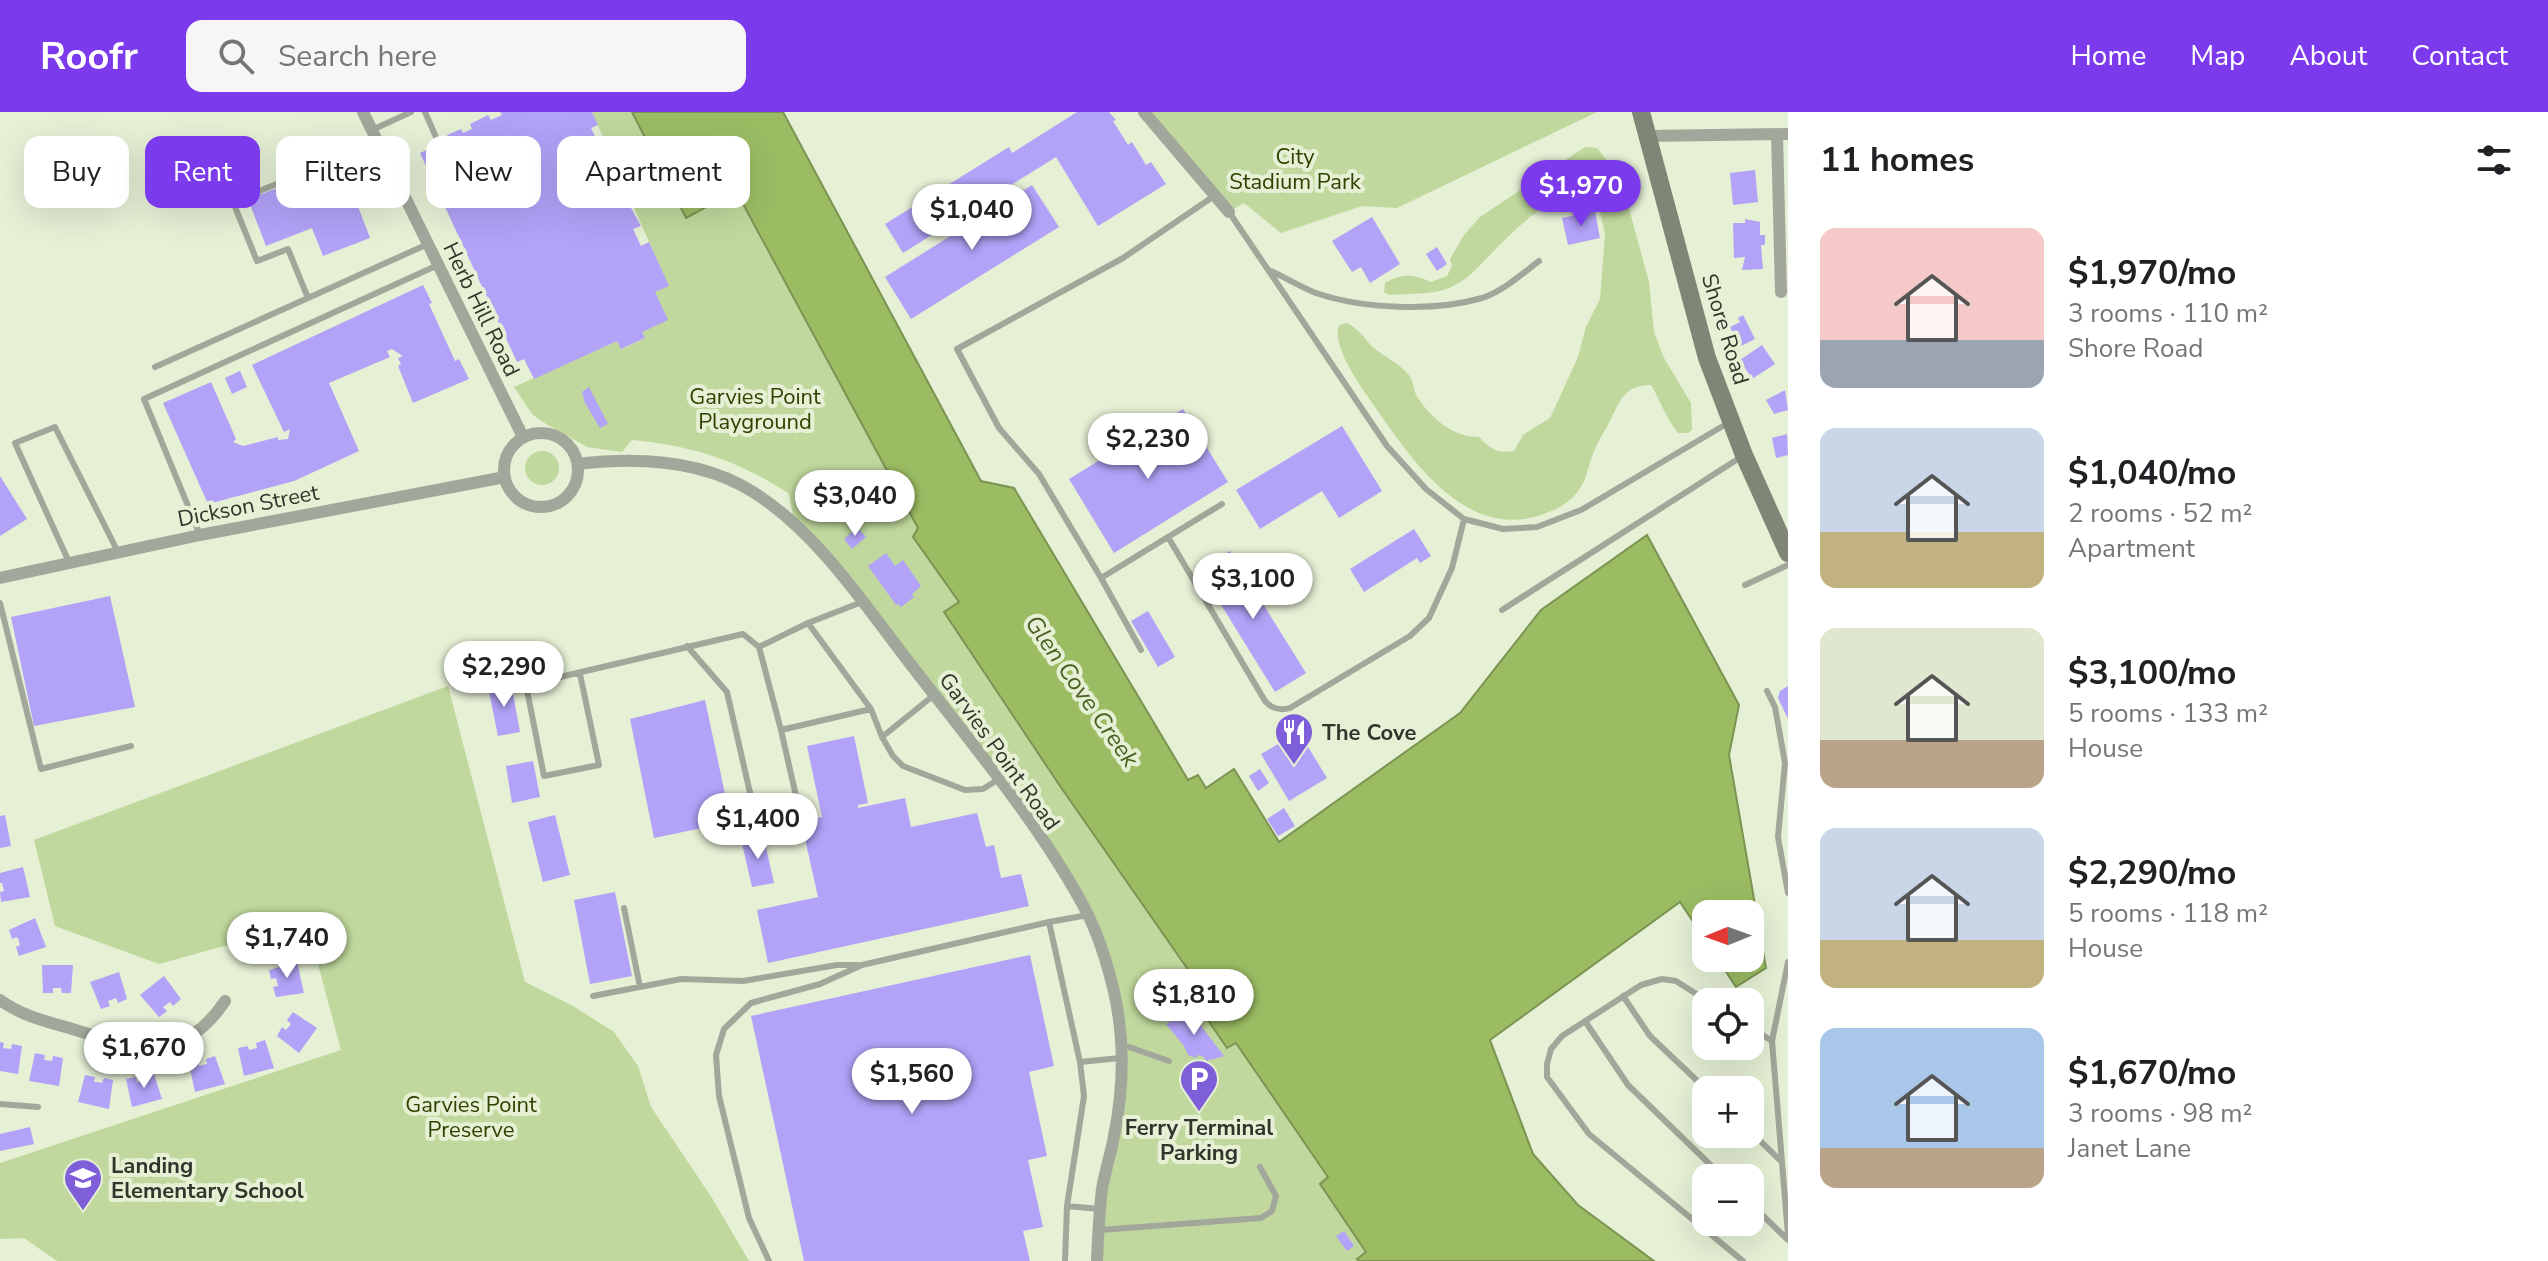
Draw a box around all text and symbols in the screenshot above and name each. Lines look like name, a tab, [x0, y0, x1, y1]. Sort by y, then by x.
search box	[186, 20, 746, 92]
text: Roofr	[40, 31, 138, 82]
icon: search	[214, 34, 258, 78]
text: Search here	[278, 36, 437, 77]
text: Home	[2071, 37, 2146, 75]
text: Map	[2190, 37, 2245, 75]
text: About	[2289, 37, 2367, 75]
text: Contact	[2411, 37, 2508, 75]
chip: Buy	[24, 136, 129, 208]
chip: Rent	[145, 136, 260, 208]
chip: Filters	[276, 136, 410, 208]
chip: New	[426, 136, 541, 208]
chip: Apartment	[557, 136, 750, 208]
text: 11 homes	[1820, 137, 1974, 183]
icon: filters	[2472, 138, 2516, 182]
park label: City Stadium Park	[1229, 142, 1362, 197]
pin: $1,970	[1516, 160, 1646, 228]
text: $1,970	[1539, 168, 1623, 203]
pin: $1,040	[907, 184, 1037, 252]
text: $1,040	[930, 192, 1014, 227]
street label: Herb Hill Road	[436, 237, 527, 382]
text: $1,970/mo	[2068, 250, 2236, 296]
icon: home	[1884, 260, 1980, 356]
street label: Shore Road	[1694, 270, 1756, 388]
text: 3 rooms · 110 m²	[2068, 296, 2268, 331]
text: Shore Road	[2068, 331, 2203, 366]
park label: Garvies Point Playground	[689, 382, 821, 437]
pin: $2,230	[1083, 413, 1213, 481]
text: $2,230	[1106, 421, 1190, 456]
text: $1,040/mo	[2068, 450, 2236, 496]
icon: home	[1884, 460, 1980, 556]
pin: $3,040	[790, 470, 920, 538]
street label: Dickson Street	[175, 478, 322, 534]
text: $3,040	[813, 478, 897, 513]
text: 2 rooms · 52 m²	[2068, 496, 2252, 531]
text: Apartment	[2068, 531, 2195, 566]
pin: $3,100	[1188, 553, 1318, 621]
text: $3,100	[1211, 561, 1295, 596]
water label: Glen Cove Creek	[1018, 609, 1147, 774]
pin: $2,290	[439, 641, 569, 709]
text: $2,290	[462, 649, 546, 684]
text: $3,100/mo	[2068, 650, 2236, 696]
icon: home	[1884, 660, 1980, 756]
street label: Garvies Point Road	[932, 667, 1067, 837]
text: 5 rooms · 133 m²	[2068, 696, 2268, 731]
restaurant icon: The Cove	[1273, 711, 1315, 766]
place label: The Cove	[1322, 718, 1416, 748]
text: House	[2068, 731, 2143, 766]
pin: $1,400	[693, 793, 823, 861]
text: $1,400	[716, 801, 800, 836]
text: $2,290/mo	[2068, 850, 2236, 896]
icon: home	[1884, 860, 1980, 956]
text: 5 rooms · 118 m²	[2068, 896, 2268, 931]
north arrow	[1692, 900, 1764, 972]
map controls	[1692, 900, 1764, 1236]
pin: $1,740	[222, 912, 352, 980]
text: $1,740	[245, 920, 329, 955]
text: House	[2068, 931, 2143, 966]
pin: $1,810	[1129, 969, 1259, 1037]
text: $1,810	[1152, 977, 1236, 1012]
button: locate	[1692, 988, 1764, 1060]
pin: $1,670	[79, 1022, 209, 1090]
text: $1,670	[102, 1030, 186, 1065]
pin: $1,560	[847, 1048, 977, 1116]
text: $1,670/mo	[2068, 1050, 2236, 1096]
text: $1,560	[870, 1056, 954, 1091]
parking icon: Ferry Terminal Parking	[1178, 1058, 1220, 1113]
icon: home	[1884, 1060, 1980, 1156]
button: +	[1692, 1076, 1764, 1148]
park label: Garvies Point Preserve	[405, 1090, 537, 1145]
text: 3 rooms · 98 m²	[2068, 1096, 2252, 1131]
place label: Ferry Terminal Parking	[1125, 1113, 1273, 1168]
text: Janet Lane	[2068, 1131, 2191, 1166]
place label: Landing Elementary School	[111, 1151, 304, 1206]
school or university icon: Landing Elementary School	[62, 1157, 104, 1212]
button: −	[1692, 1164, 1764, 1236]

